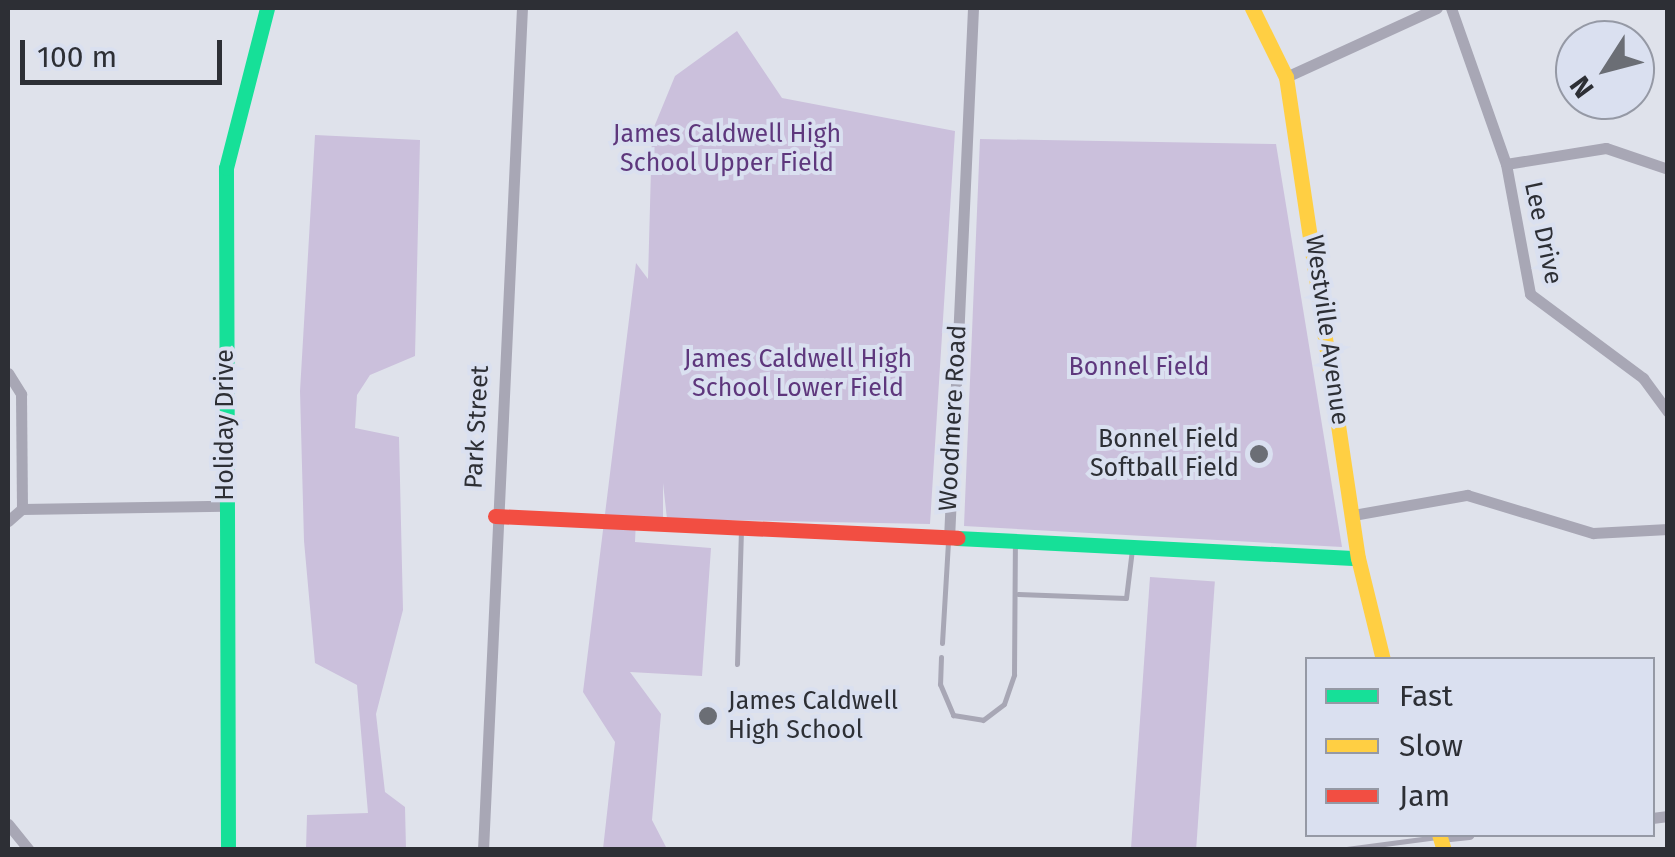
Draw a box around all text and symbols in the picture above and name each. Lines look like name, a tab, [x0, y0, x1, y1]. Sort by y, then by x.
scale bar	[25, 20, 228, 82]
north arrow	[1555, 20, 1655, 120]
text: 100 m	[37, 39, 117, 75]
text: N	[1563, 70, 1601, 104]
park label: James Caldwell High School Upper Field	[613, 120, 841, 179]
street label: Lee Drive	[1517, 179, 1569, 287]
street label: Westville Avenue	[1299, 233, 1355, 427]
street label: Woodmere Road	[933, 324, 973, 512]
park label: James Caldwell High School Lower Field	[684, 345, 912, 404]
street label: Holiday Drive	[210, 349, 240, 501]
park label: Bonnel Field	[1069, 352, 1209, 382]
street label: Park Street	[459, 364, 495, 490]
place label: Bonnel Field Softball Field	[1090, 425, 1239, 484]
marker: Bonnel Field Softball Field	[1248, 443, 1270, 465]
legend	[1305, 657, 1655, 837]
text: Fast	[1399, 678, 1453, 714]
place label: James Caldwell High School	[728, 687, 898, 746]
marker: James Caldwell High School	[697, 705, 719, 727]
text: Slow	[1399, 728, 1463, 764]
text: Jam	[1399, 778, 1450, 814]

